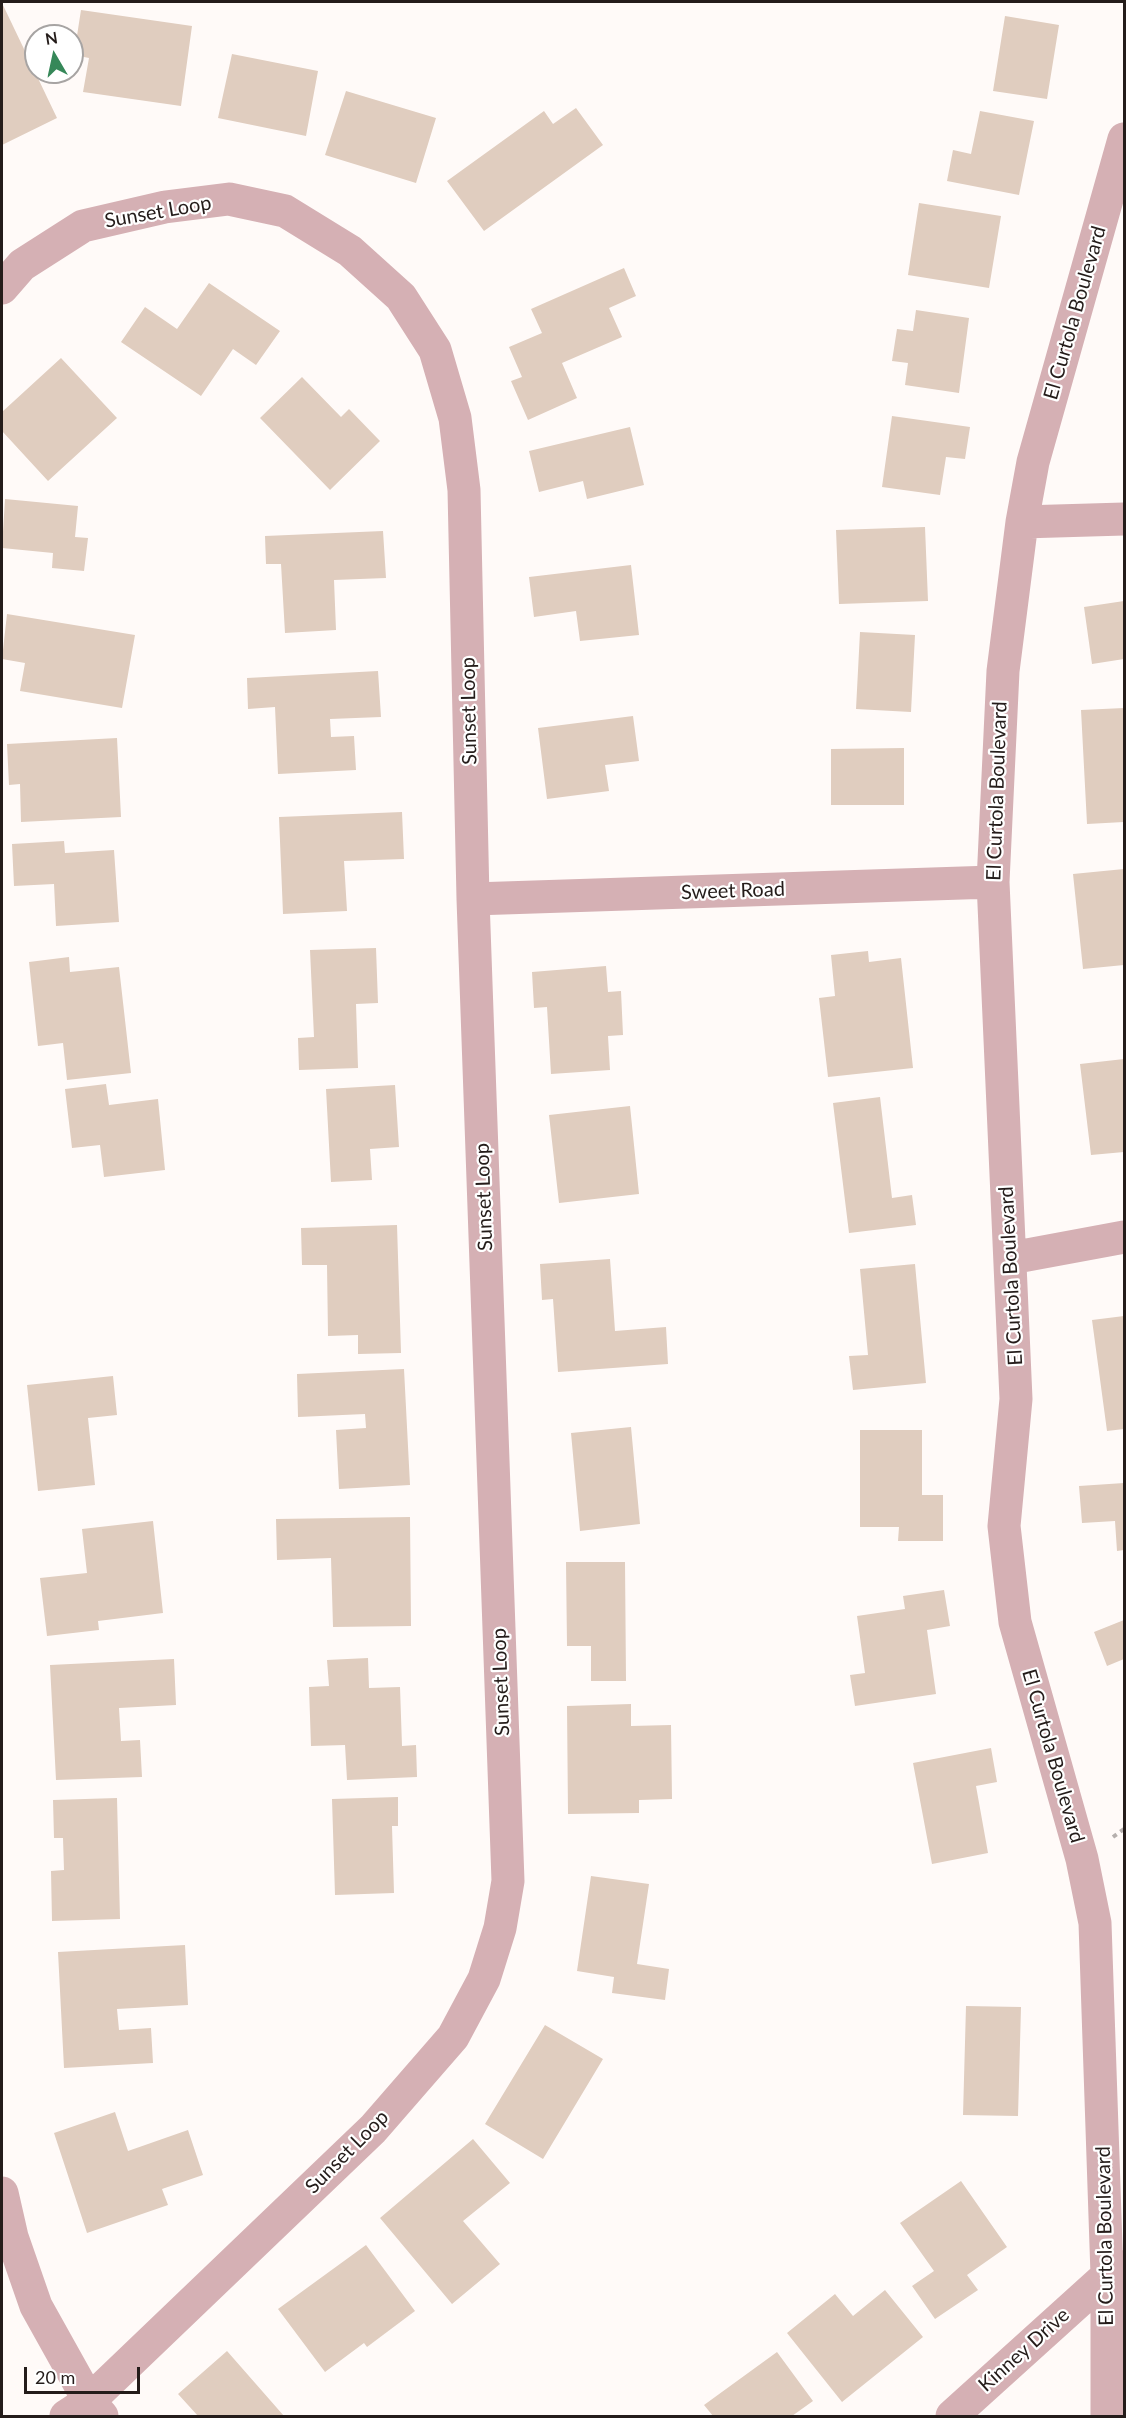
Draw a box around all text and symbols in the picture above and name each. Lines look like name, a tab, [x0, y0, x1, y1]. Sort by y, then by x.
north arrow	[24, 24, 84, 84]
text: N	[44, 27, 59, 48]
street label: Sunset Loop	[103, 191, 213, 233]
street label: El Curtola Boulevard	[1039, 223, 1111, 403]
street label: Sunset Loop	[456, 657, 482, 765]
street label: El Curtola Boulevard	[982, 701, 1012, 881]
street label: Sweet Road	[681, 877, 785, 905]
street label: Sunset Loop	[470, 1143, 498, 1251]
street label: El Curtola Boulevard	[994, 1186, 1028, 1366]
street label: Sunset Loop	[487, 1628, 515, 1736]
street label: El Curtola Boulevard	[1017, 1666, 1089, 1846]
street label: Sunset Loop	[300, 2105, 394, 2199]
street label: El Curtola Boulevard	[1091, 2146, 1119, 2326]
street label: Kinney Drive	[974, 2303, 1074, 2397]
scale bar	[27, 2355, 142, 2393]
text: 20 m	[35, 2366, 75, 2388]

